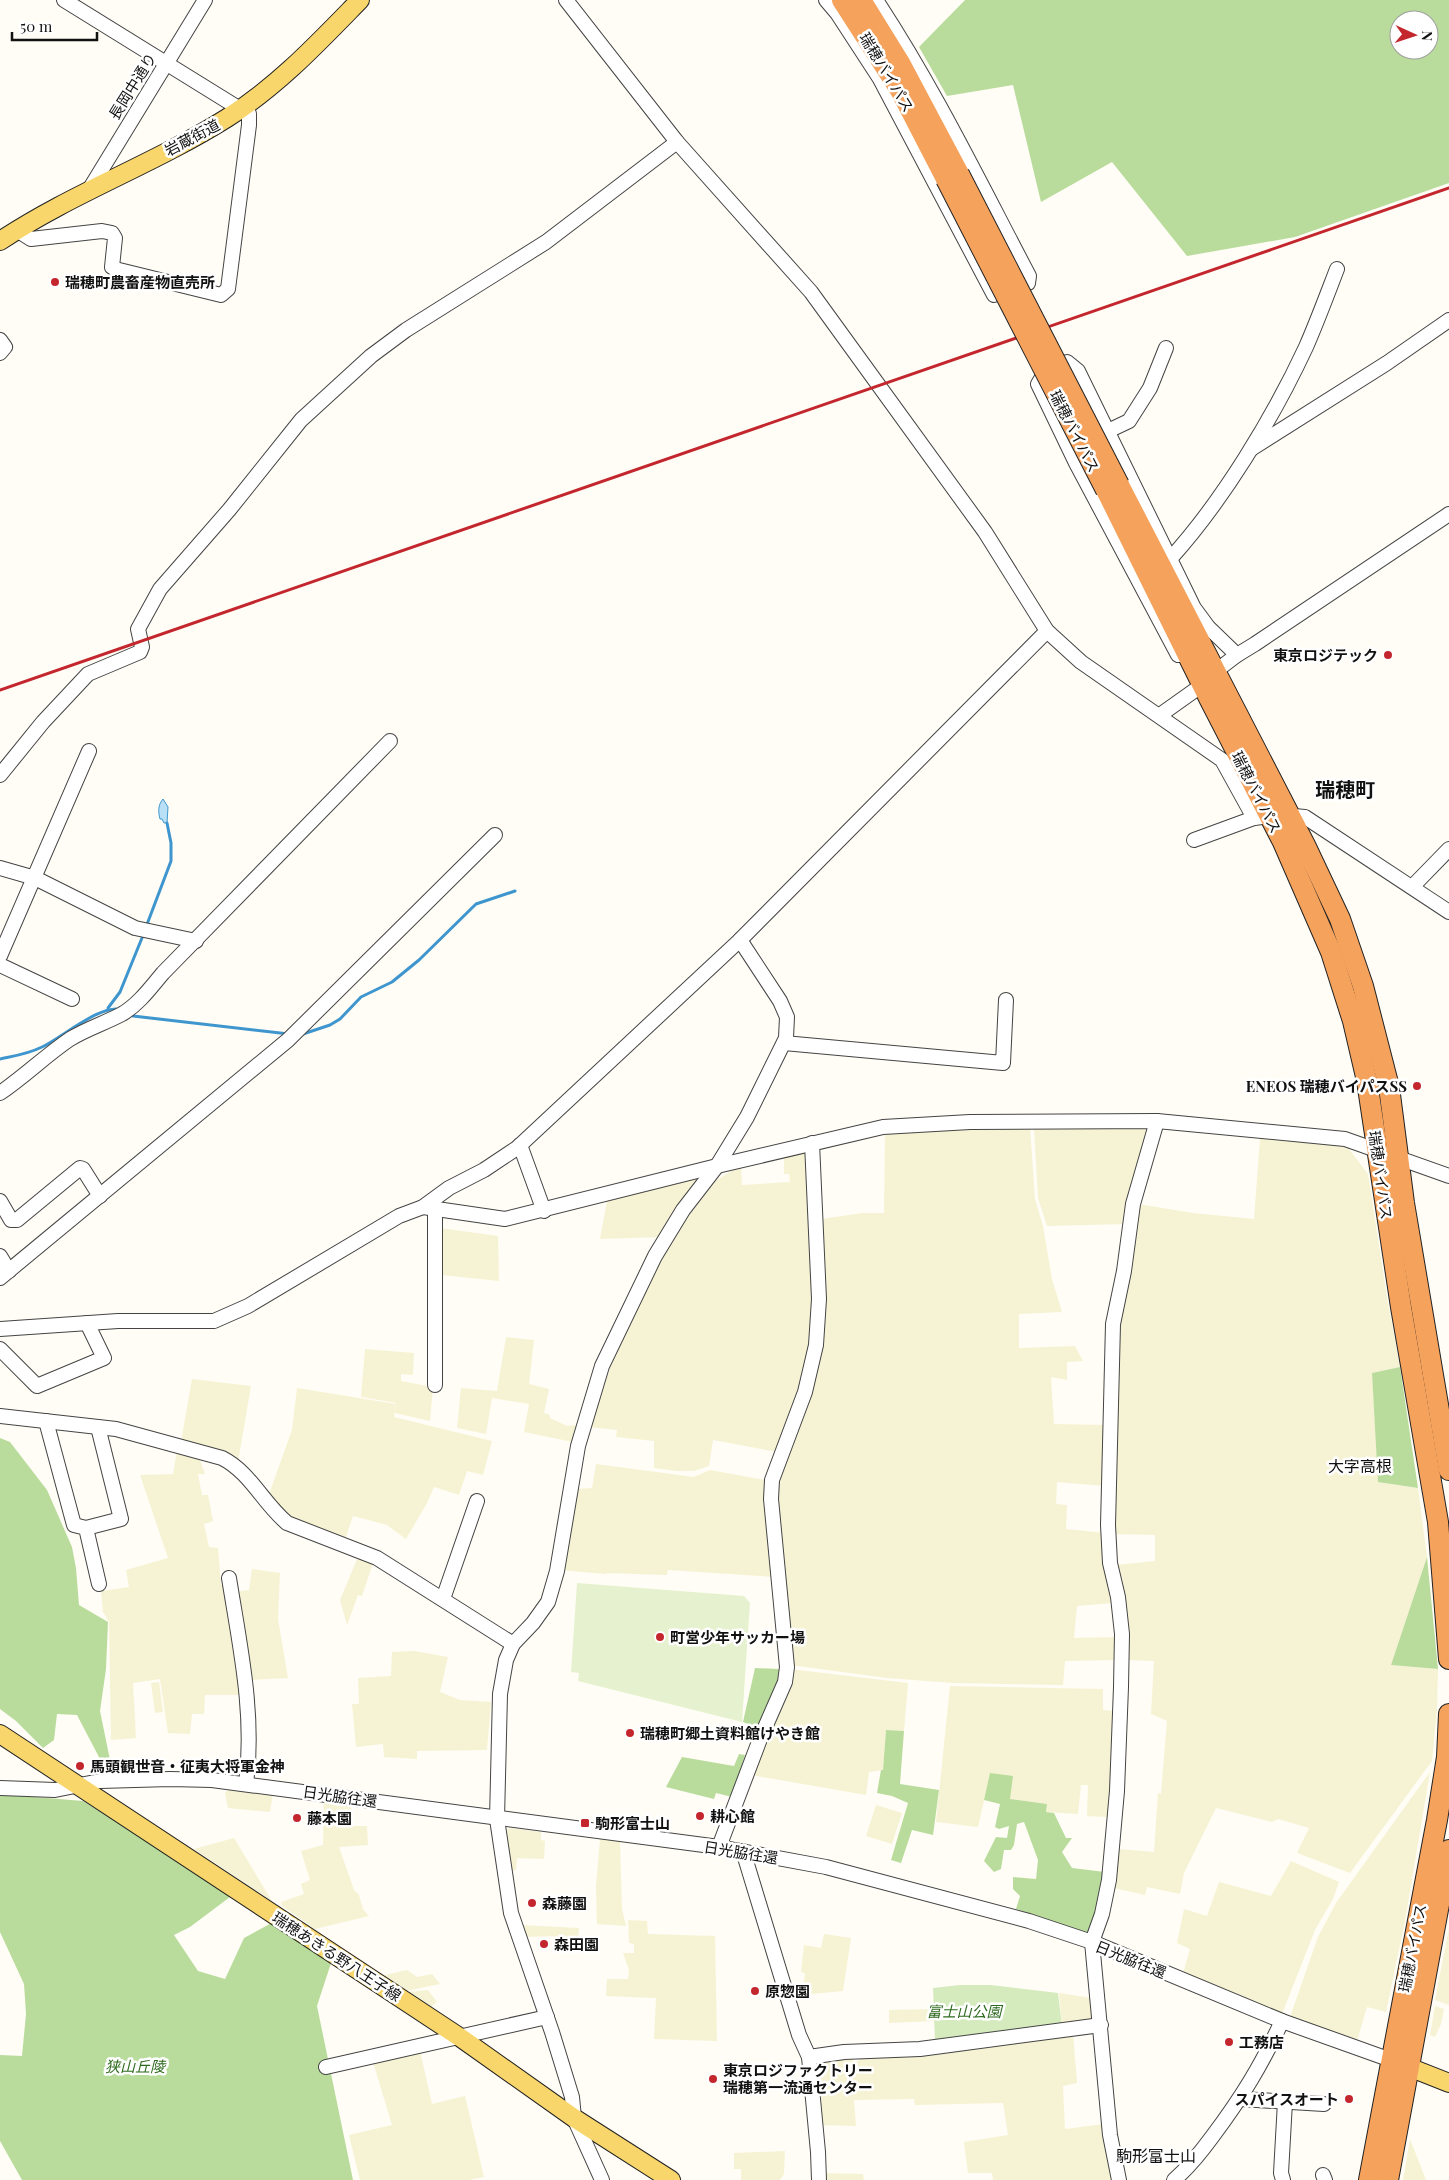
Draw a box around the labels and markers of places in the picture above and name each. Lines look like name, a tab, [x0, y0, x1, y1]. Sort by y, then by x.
place label: 瑞穂町農畜産物直売所	[65, 272, 215, 292]
marker: 瑞穂町農畜産物直売所	[49, 276, 61, 288]
place label: 東京ロジテック	[1273, 645, 1378, 665]
marker: 東京ロジテック	[1382, 649, 1394, 661]
place label: ENEOS 瑞穂バイパスSS	[1246, 1076, 1407, 1096]
marker: ENEOS 瑞穂バイパスSS	[1411, 1080, 1423, 1092]
place label: 町営少年サッカー場	[670, 1627, 805, 1647]
marker: 町営少年サッカー場	[654, 1631, 666, 1643]
place label: 瑞穂町郷土資料館けやき館	[640, 1723, 820, 1743]
marker: 瑞穂町郷土資料館けやき館	[624, 1727, 636, 1739]
place label: 馬頭観世音・征夷大将軍金神	[90, 1756, 285, 1776]
marker: 馬頭観世音・征夷大将軍金神	[74, 1760, 86, 1772]
place label: 耕心館	[710, 1806, 755, 1826]
place label: 藤本園	[307, 1808, 352, 1828]
marker: 耕心館	[694, 1810, 706, 1822]
marker: 藤本園	[291, 1812, 303, 1824]
place label: 駒形富士山	[595, 1813, 670, 1833]
marker: 駒形富士山	[579, 1817, 591, 1829]
place label: 森藤園	[542, 1893, 587, 1913]
marker: 森藤園	[526, 1897, 538, 1909]
place label: 森田園	[554, 1934, 599, 1954]
marker: 森田園	[538, 1938, 550, 1950]
place label: 原惣園	[765, 1981, 810, 2001]
marker: 原惣園	[749, 1985, 761, 1997]
place label: 工務店	[1239, 2032, 1284, 2052]
marker: 工務店	[1223, 2036, 1235, 2048]
place label: 東京ロジファクトリー 瑞穂第一流通センター	[723, 2060, 873, 2097]
marker: 東京ロジファクトリー 瑞穂第一流通センター	[707, 2073, 719, 2085]
place label: スパイスオート	[1234, 2089, 1339, 2109]
marker: スパイスオート	[1343, 2093, 1355, 2105]

